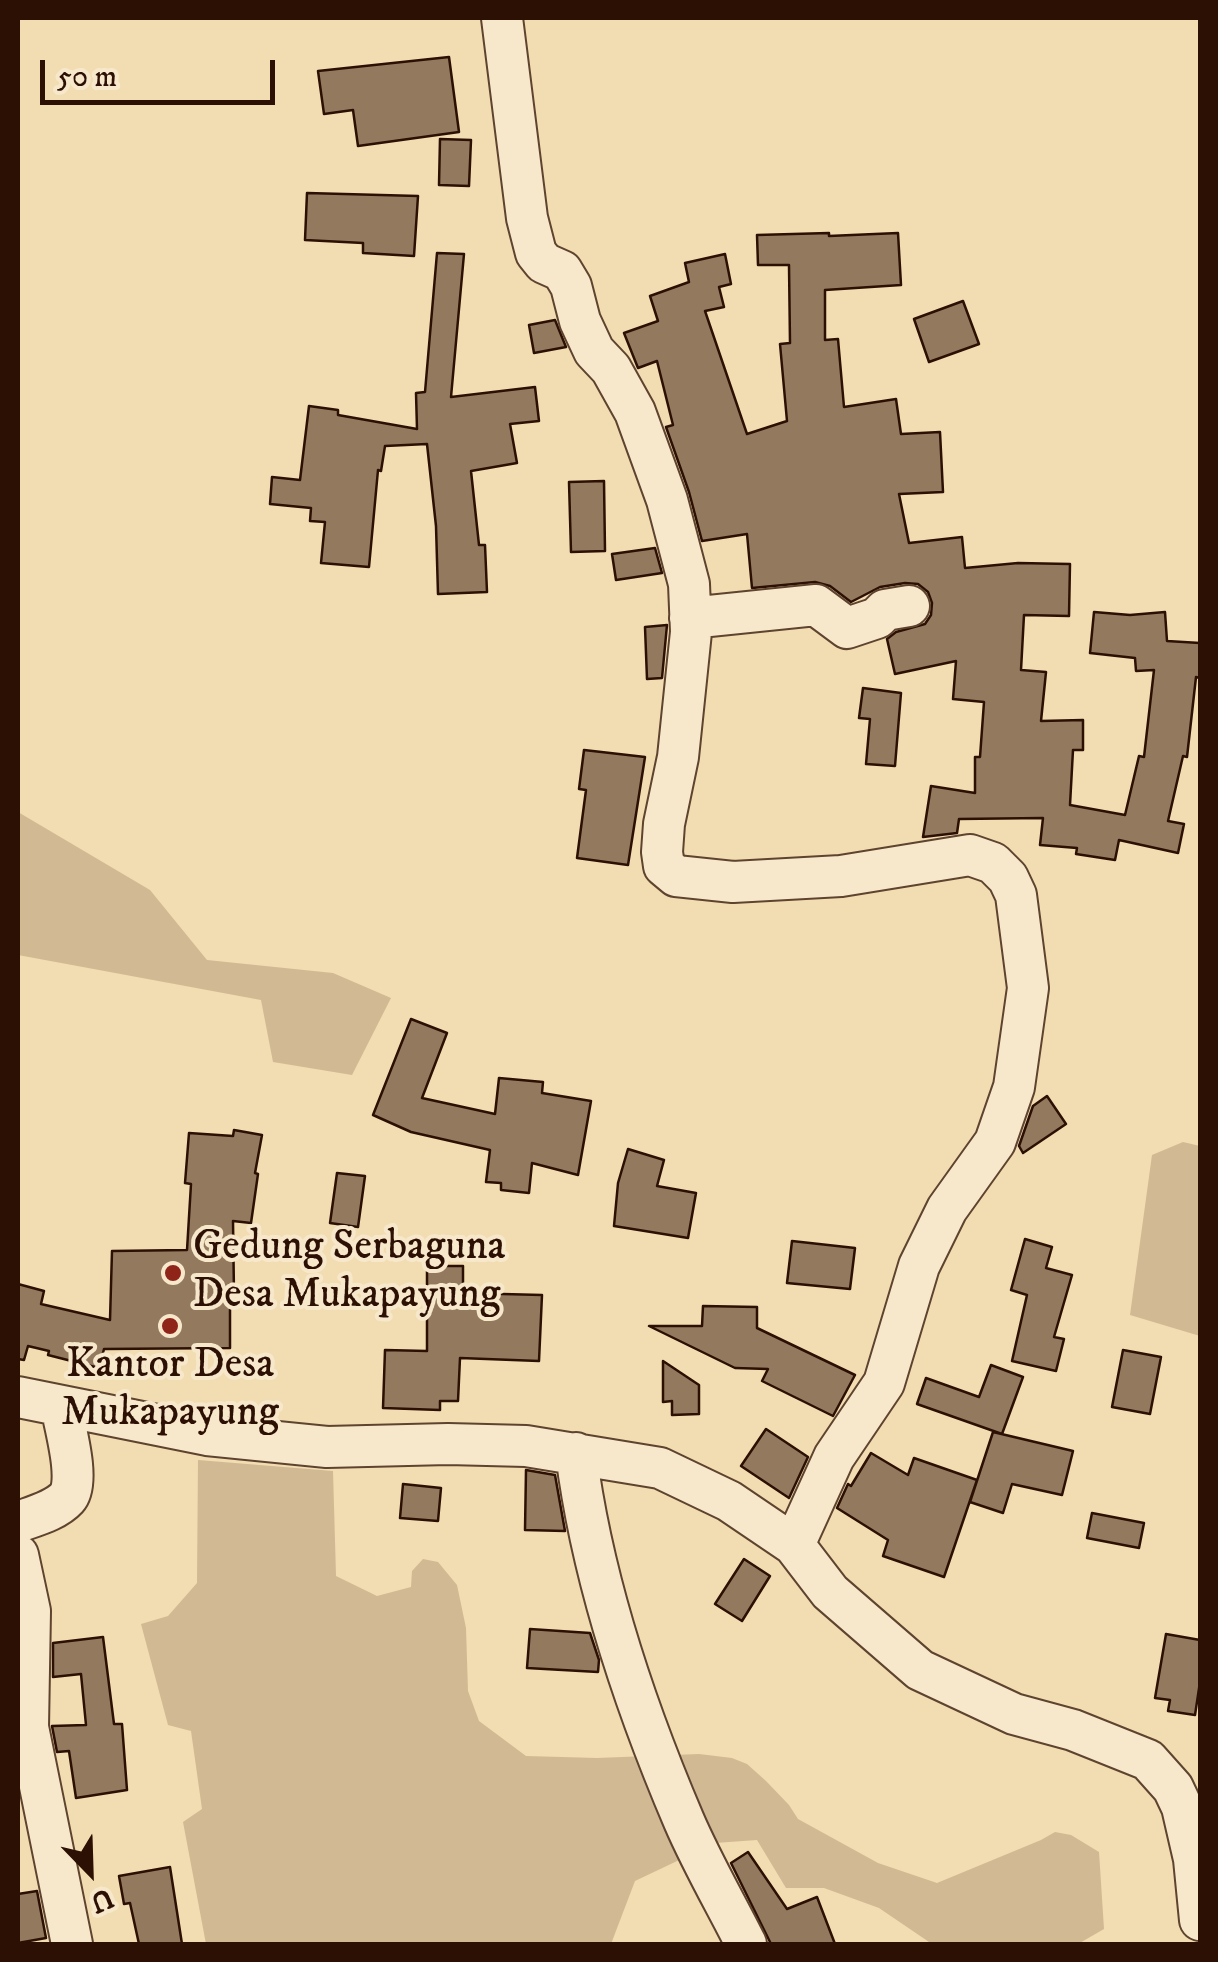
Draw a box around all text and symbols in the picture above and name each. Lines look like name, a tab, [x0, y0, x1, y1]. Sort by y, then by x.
scale bar	[45, 40, 280, 102]
text: 50 m	[57, 59, 117, 96]
place label: Gedung Serbaguna Desa Mukapayung	[193, 1224, 505, 1322]
marker: Gedung Serbaguna Desa Mukapayung	[162, 1262, 184, 1284]
marker: Kantor Desa Mukapayung	[159, 1315, 181, 1337]
place label: Kantor Desa Mukapayung	[61, 1342, 279, 1440]
north arrow	[40, 1822, 140, 1922]
text: U	[85, 1880, 119, 1920]

